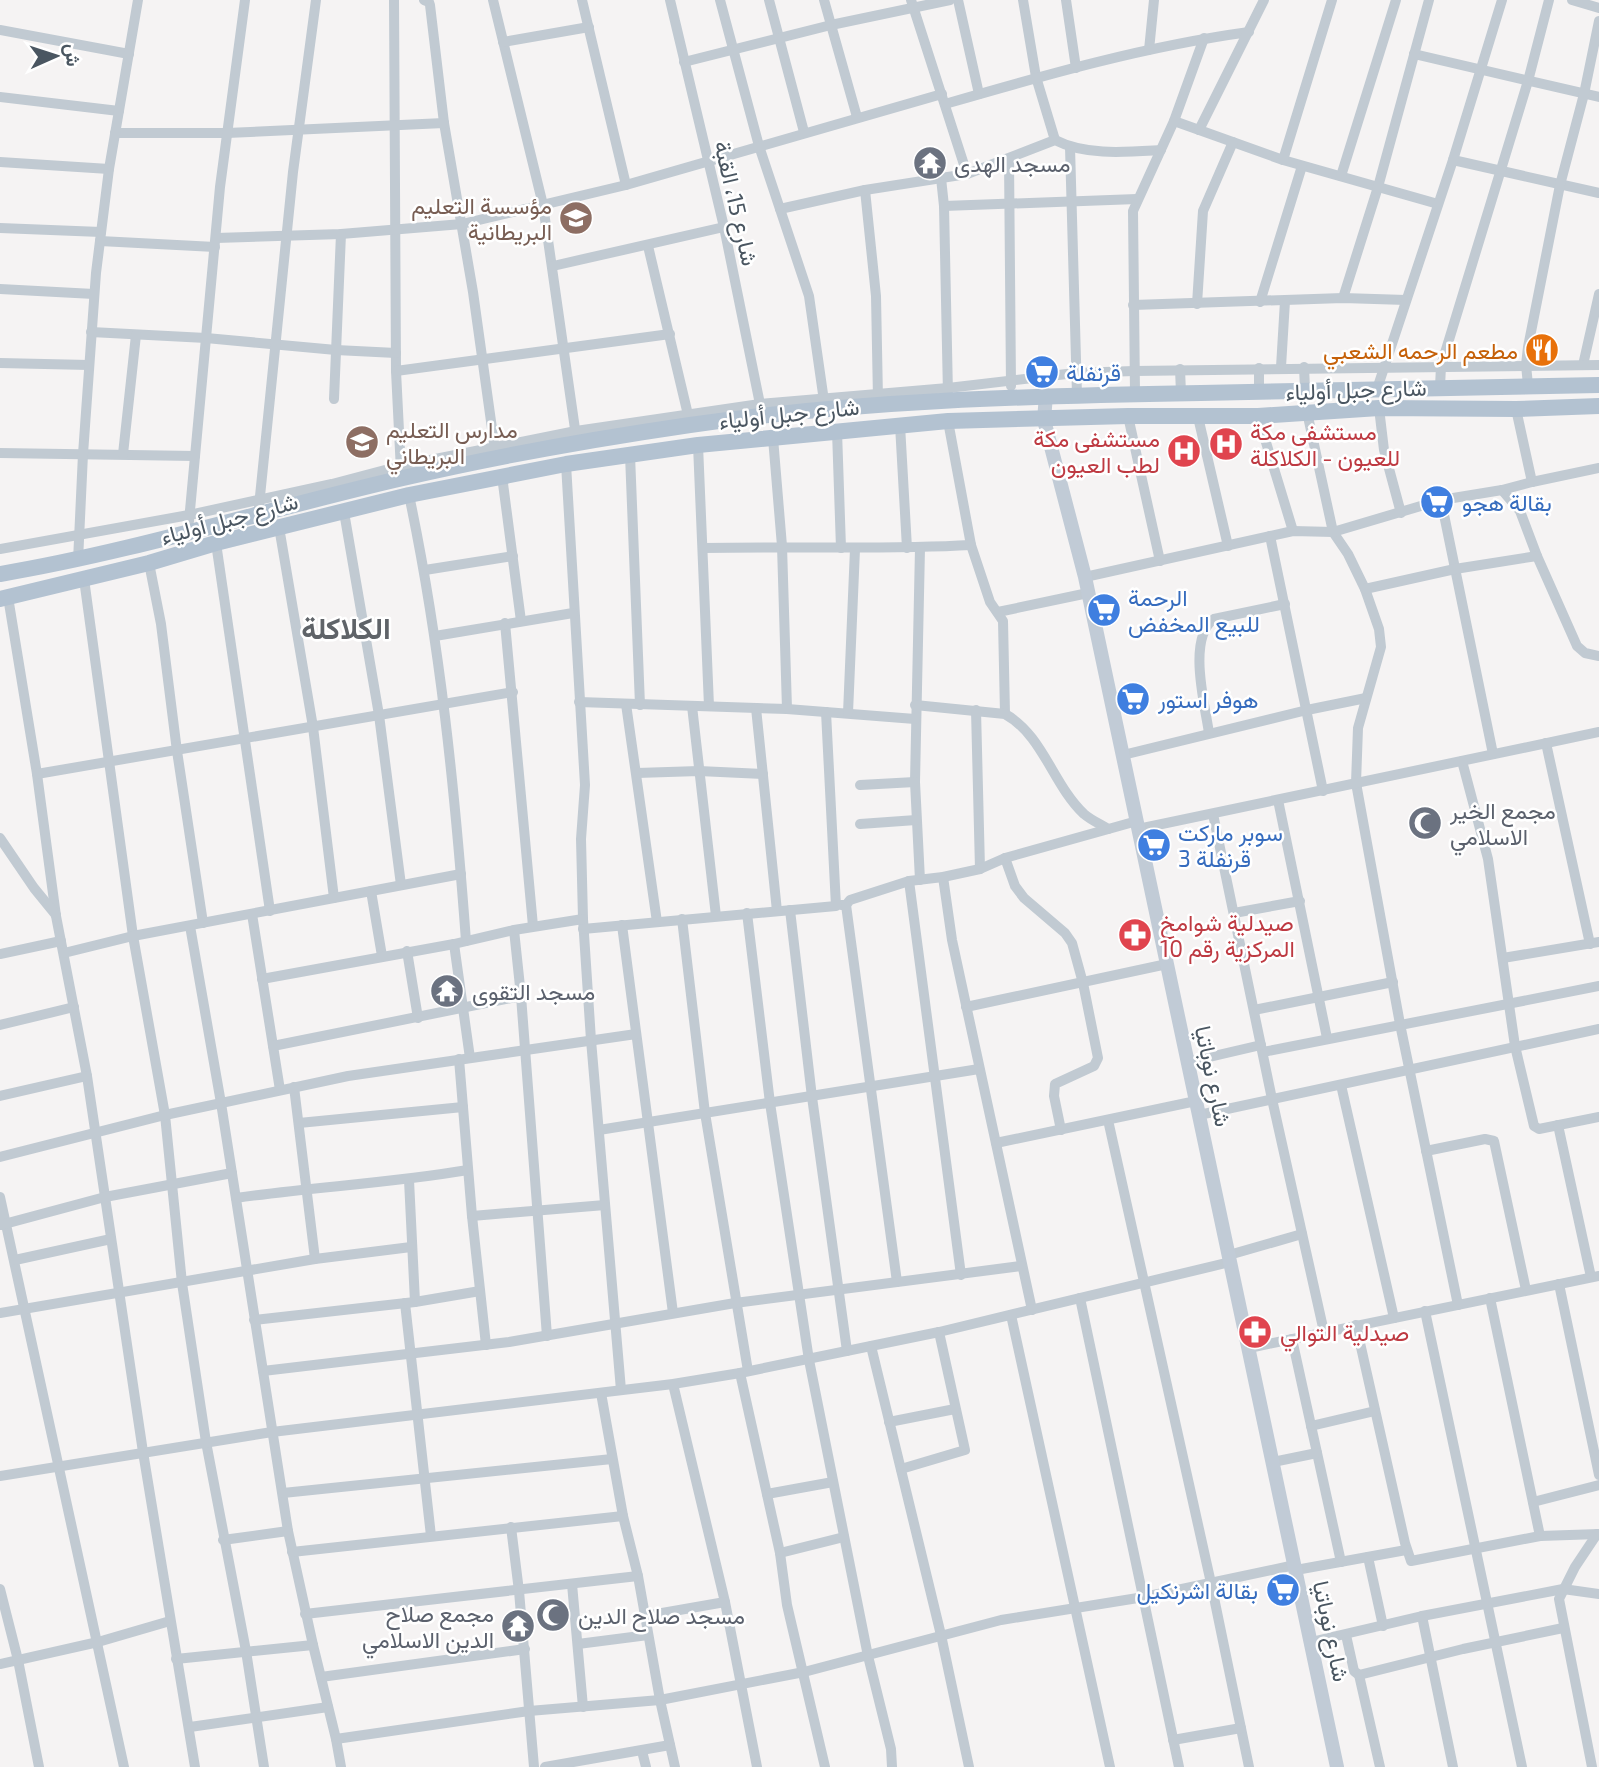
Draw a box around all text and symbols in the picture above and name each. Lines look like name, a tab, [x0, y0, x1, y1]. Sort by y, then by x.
north arrow	[21, 21, 91, 91]
text: ش	[60, 43, 86, 67]
street label: شارع 15، القبة	[706, 138, 765, 269]
temple icon: مسجد الهدى	[911, 144, 949, 182]
place label: مسجد الهدى	[954, 149, 1071, 179]
place label: مؤسسة التعليم البريطانية	[411, 191, 552, 247]
school or university icon: مؤسسة التعليم البريطانية	[557, 199, 595, 237]
restaurant icon: مطعم الرحمه الشعبي	[1523, 331, 1561, 369]
place label: مطعم الرحمه الشعبي	[1323, 336, 1518, 370]
supermarket icon: قرنفلة	[1023, 353, 1061, 391]
place label: قرنفلة	[1066, 358, 1121, 388]
street label: شارع جبل أولياء	[1285, 373, 1427, 408]
street label: شارع جبل أولياء	[717, 392, 861, 437]
place label: مدارس التعليم البريطاني	[386, 415, 518, 475]
place label: مستشفى مكة للعيون - الكلاكلة	[1250, 417, 1400, 473]
school or university icon: مدارس التعليم البريطاني	[343, 423, 381, 461]
place label: مستشفى مكة لطب العيون	[1033, 424, 1160, 480]
hospital icon: مستشفى مكة للعيون - الكلاكلة	[1207, 425, 1245, 463]
hospital icon: مستشفى مكة لطب العيون	[1165, 432, 1203, 470]
supermarket icon: بقالة هجو	[1418, 483, 1456, 521]
street label: شارع جبل أولياء	[157, 486, 302, 553]
place label: بقالة هجو	[1462, 488, 1552, 518]
place label: الرحمة للبيع المخفض	[1128, 583, 1260, 640]
supermarket icon: الرحمة للبيع المخفض	[1085, 591, 1123, 629]
district label: الكلاكلة	[301, 609, 391, 645]
supermarket icon: هوفر استور	[1114, 680, 1152, 718]
place label: هوفر استور	[1157, 685, 1259, 715]
place label: مجمع الخير الاسلامي	[1449, 796, 1556, 856]
mosque icon: مجمع الخير الاسلامي	[1406, 804, 1444, 842]
place label: سوبر ماركت قرنفلة 3	[1178, 818, 1283, 874]
supermarket icon: سوبر ماركت قرنفلة 3	[1135, 826, 1173, 864]
place label: صيدلية شوامخ المركزية رقم 10	[1160, 908, 1295, 964]
pharmacy icon: صيدلية شوامخ المركزية رقم 10	[1116, 916, 1154, 954]
temple icon: مسجد التقوى	[428, 972, 466, 1010]
place label: مسجد التقوى	[472, 977, 595, 1007]
street label: شارع نوباتيا	[1187, 1023, 1238, 1130]
pharmacy icon: صيدلية التوالي	[1236, 1313, 1274, 1351]
place label: صيدلية التوالي	[1280, 1318, 1409, 1352]
supermarket icon: بقالة اشرنكيل	[1264, 1571, 1302, 1609]
place label: بقالة اشرنكيل	[1136, 1576, 1258, 1606]
street label: شارع نوباتيا	[1305, 1578, 1356, 1685]
mosque icon: مسجد صلاح الدين	[534, 1596, 572, 1634]
place label: مجمع صلاح الدين الاسلامي	[362, 1599, 494, 1659]
place label: مسجد صلاح الدين	[578, 1601, 745, 1632]
temple icon: مجمع صلاح الدين الاسلامي	[499, 1607, 537, 1645]

